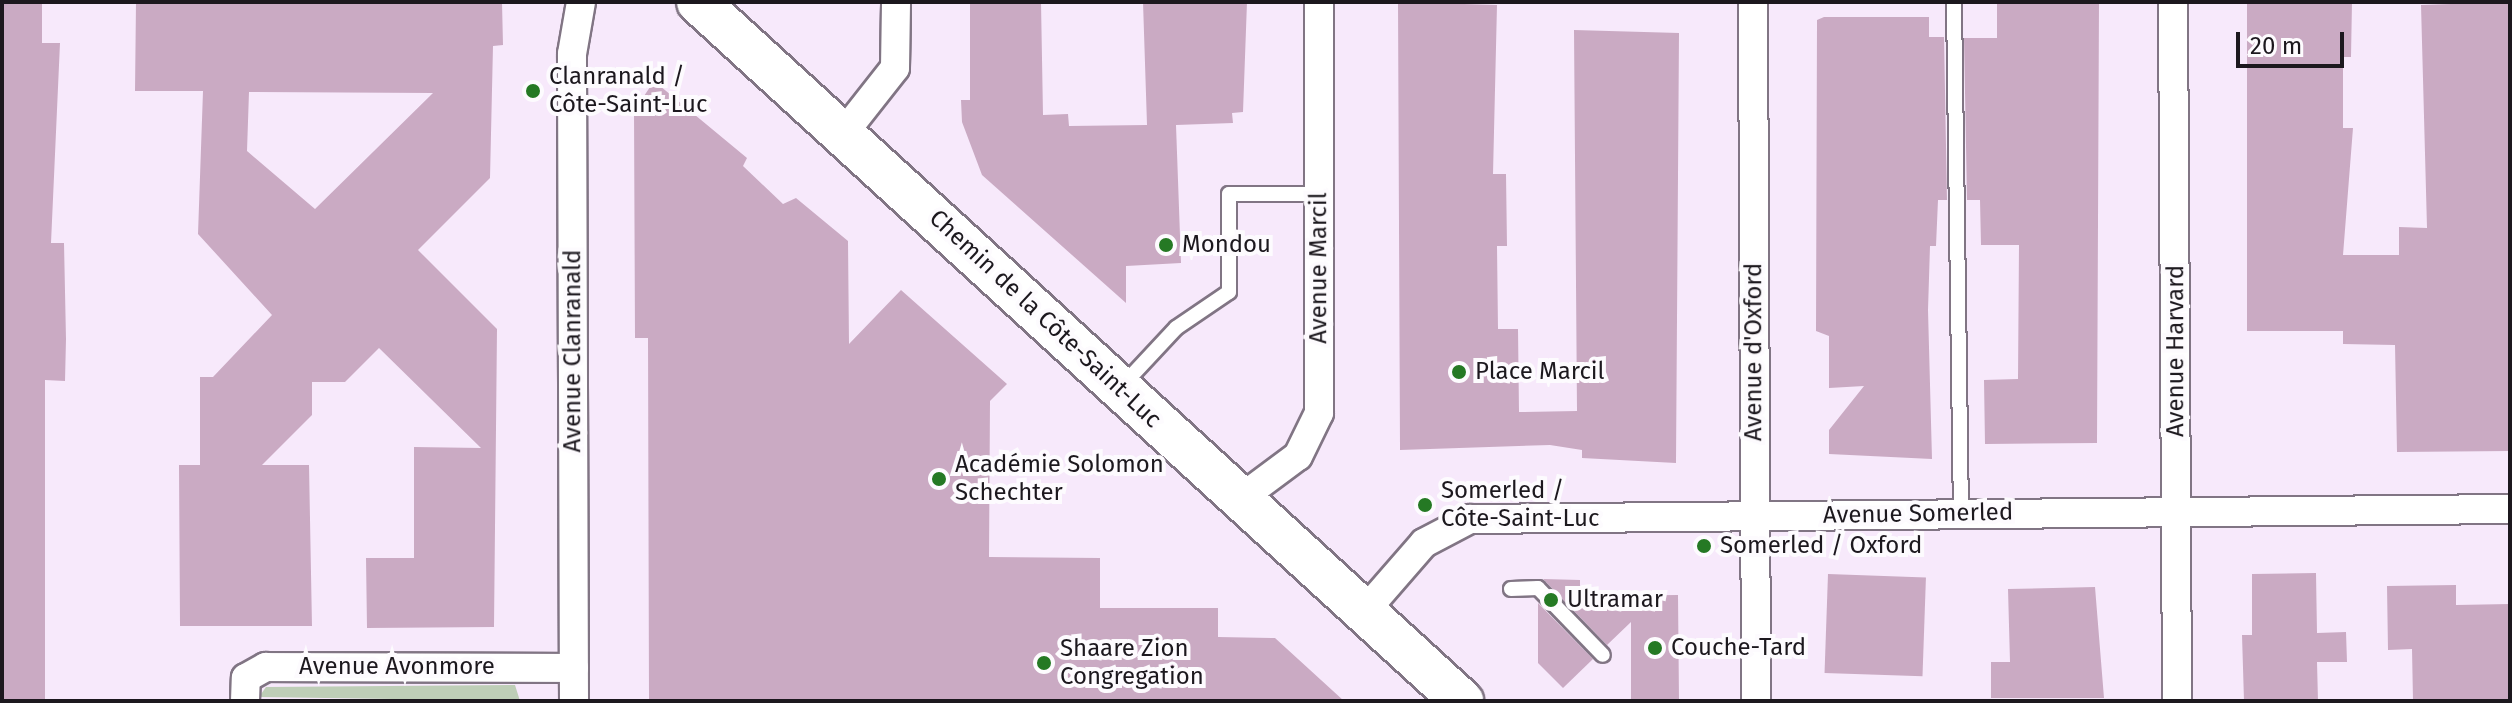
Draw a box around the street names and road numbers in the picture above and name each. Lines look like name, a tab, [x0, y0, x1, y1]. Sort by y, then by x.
street label: Avenue Marcil	[1305, 192, 1333, 344]
street label: Chemin de la Côte-Saint-Luc	[923, 204, 1167, 434]
street label: Avenue Clanranald	[559, 250, 587, 452]
street label: Avenue d'Oxford	[1740, 263, 1768, 441]
street label: Avenue Harvard	[2162, 265, 2190, 437]
street label: Avenue Somerled	[1823, 498, 2013, 530]
street label: Avenue Avonmore	[299, 653, 495, 681]

